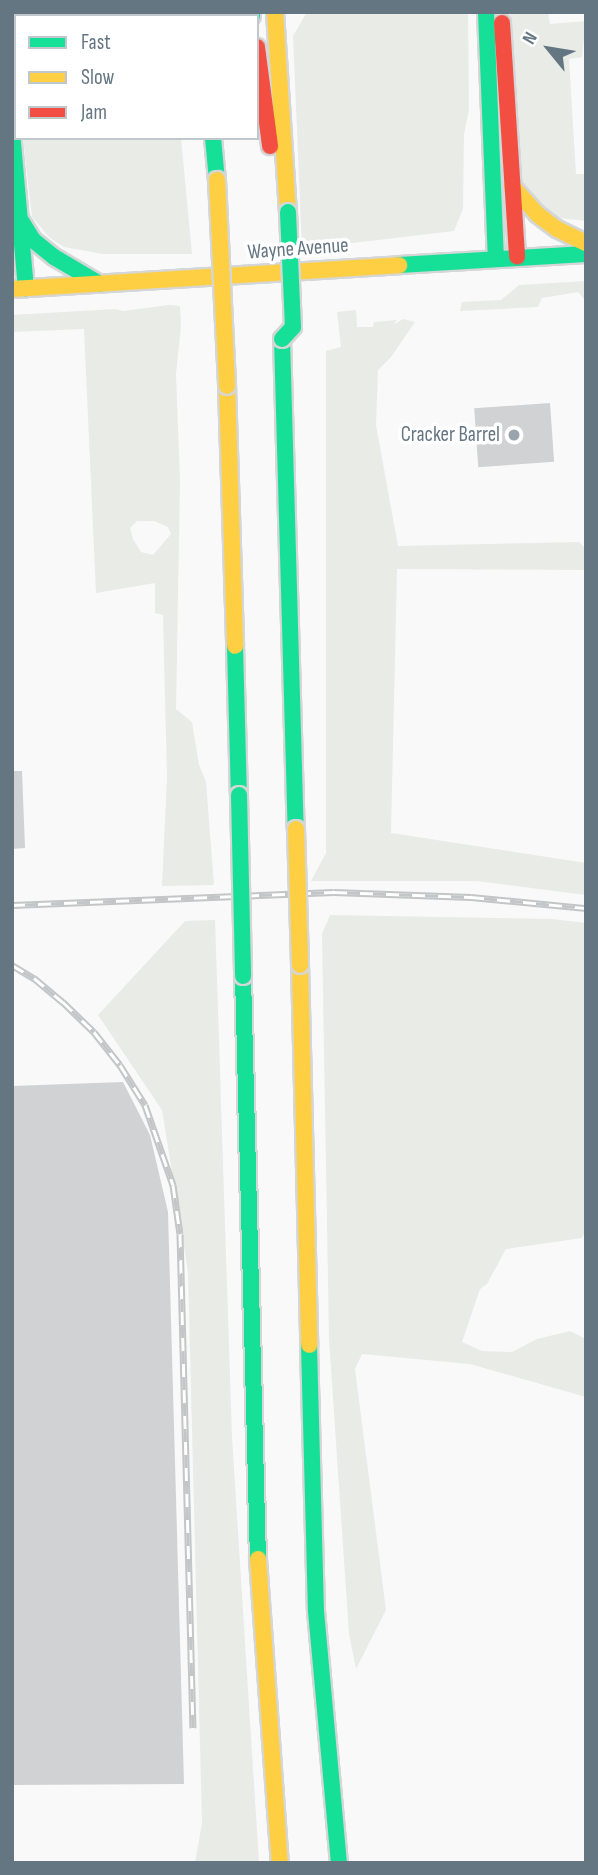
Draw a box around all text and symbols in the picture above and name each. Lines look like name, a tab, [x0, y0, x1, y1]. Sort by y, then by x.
legend	[14, 14, 259, 140]
north arrow	[514, 14, 584, 84]
text: N	[518, 28, 543, 48]
text: Fast	[81, 30, 111, 55]
text: Slow	[81, 65, 114, 90]
text: Jam	[81, 100, 107, 125]
street label: Wayne Avenue	[247, 233, 349, 265]
place label: Cracker Barrel	[401, 422, 500, 448]
marker: Cracker Barrel	[506, 427, 522, 443]

